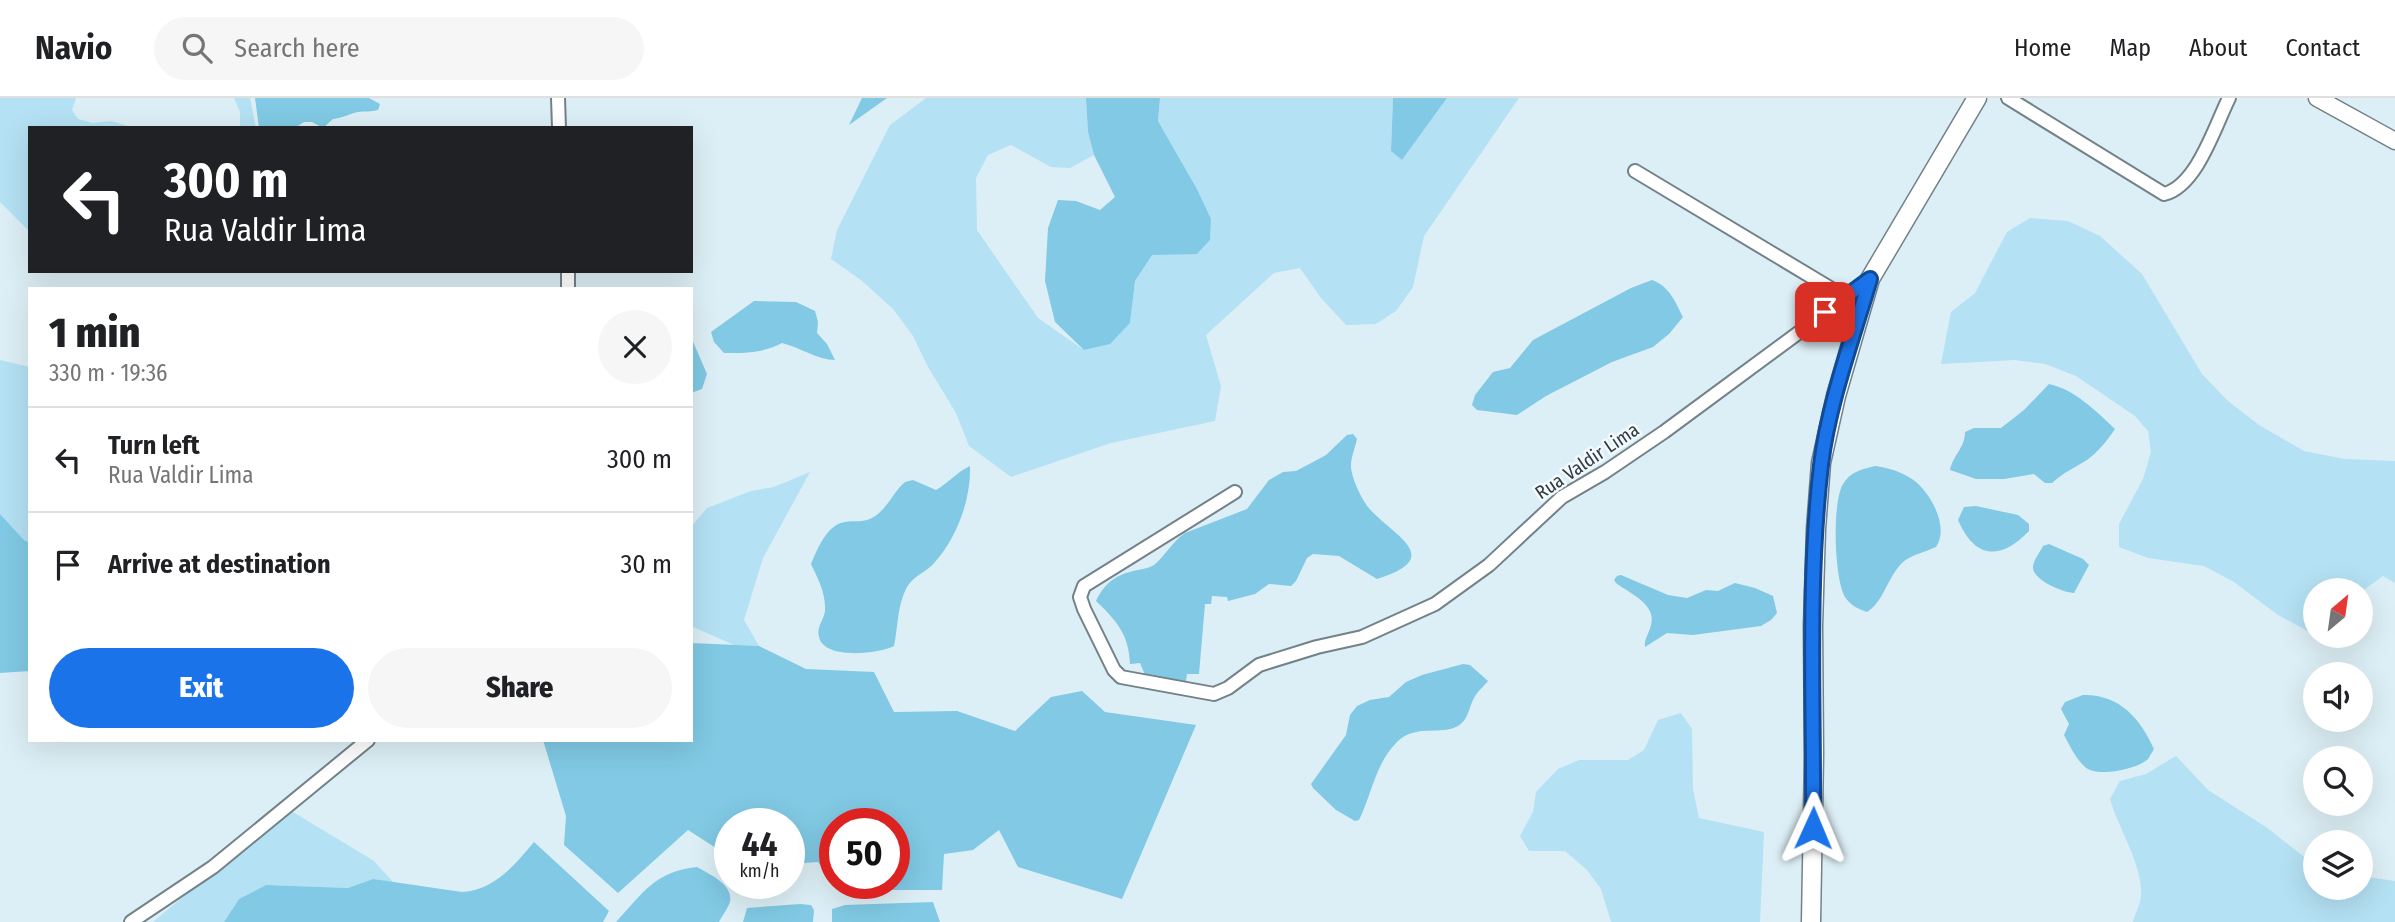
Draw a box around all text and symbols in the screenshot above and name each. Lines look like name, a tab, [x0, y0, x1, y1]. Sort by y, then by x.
search box	[154, 17, 644, 80]
text: Navio	[35, 28, 112, 68]
icon: search	[178, 29, 216, 67]
text: Search here	[234, 33, 360, 64]
text: Home	[2014, 34, 2071, 62]
text: Map	[2109, 34, 2151, 62]
text: About	[2189, 34, 2247, 62]
text: Contact	[2285, 34, 2360, 62]
text: 300 m	[164, 151, 288, 210]
icon: left	[49, 154, 140, 245]
text: Rua Valdir Lima	[164, 211, 366, 249]
pin	[1795, 282, 1855, 342]
icon: arrive	[1806, 293, 1844, 331]
text: 1 min	[49, 308, 140, 358]
button: close	[598, 310, 672, 384]
text: 330 m · 19:36	[49, 359, 168, 387]
street label: Rua Valdir Lima	[1531, 418, 1643, 504]
text: Turn left	[108, 430, 200, 461]
icon: left	[49, 441, 87, 479]
text: 300 m	[607, 444, 672, 475]
text: Rua Valdir Lima	[108, 461, 254, 489]
icon: arrive	[49, 546, 87, 584]
text: Arrive at destination	[108, 549, 331, 580]
text: 30 m	[621, 549, 672, 580]
north arrow	[2303, 578, 2373, 648]
map controls	[2303, 578, 2373, 900]
button: Exit	[49, 648, 354, 728]
button: Share	[368, 648, 672, 728]
button: sound	[2303, 662, 2373, 732]
button: search	[2303, 746, 2373, 816]
position arrow	[1776, 791, 1850, 865]
speed limit sign: 50	[819, 808, 910, 899]
text: 44	[742, 823, 777, 865]
button: layers	[2303, 830, 2373, 900]
text: km/h	[739, 860, 780, 882]

